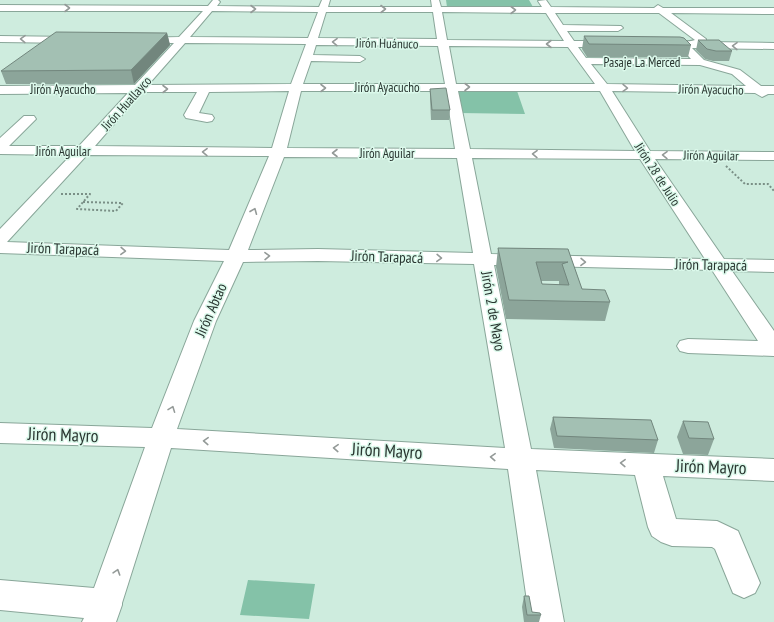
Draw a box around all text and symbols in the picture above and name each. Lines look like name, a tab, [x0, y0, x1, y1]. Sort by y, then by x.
one-way arrow	[64, 4, 70, 12]
one-way arrow	[250, 5, 256, 13]
one-way arrow	[380, 5, 386, 13]
one-way arrow	[510, 6, 516, 14]
street label: Jirón Huánuco	[354, 34, 419, 53]
one-way arrow	[20, 35, 26, 43]
one-way arrow	[332, 38, 338, 46]
one-way arrow	[546, 40, 552, 48]
one-way arrow	[732, 42, 738, 50]
street label: Pasaje La Merced	[603, 54, 681, 71]
street label: Jirón Huallayco	[97, 72, 156, 135]
street label: Jirón Ayacucho	[353, 79, 420, 96]
street label: Jirón Ayacucho	[677, 80, 744, 99]
street label: Jirón Ayacucho	[29, 81, 96, 98]
one-way arrow	[464, 83, 470, 91]
one-way arrow	[622, 83, 628, 92]
one-way arrow	[320, 84, 326, 92]
one-way arrow	[162, 85, 168, 93]
street label: Jirón 28 de Julio	[630, 139, 685, 209]
street label: Jirón Aguilar	[34, 143, 91, 160]
street label: Jirón Aguilar	[358, 145, 415, 162]
street label: Jirón Aguilar	[682, 147, 739, 164]
one-way arrow	[202, 148, 208, 156]
one-way arrow	[332, 149, 338, 157]
one-way arrow	[532, 150, 538, 158]
one-way arrow	[662, 151, 668, 159]
one-way arrow	[249, 208, 257, 215]
street label: Jirón Tarapacá	[26, 238, 99, 259]
street label: Jirón Tarapacá	[350, 246, 423, 267]
one-way arrow	[120, 247, 126, 256]
one-way arrow	[264, 251, 270, 260]
one-way arrow	[436, 254, 442, 263]
street label: Jirón Tarapacá	[674, 254, 747, 275]
one-way arrow	[580, 258, 586, 266]
street label: Jirón 2 de Mayo	[477, 269, 510, 352]
street label: Jirón Abtao	[190, 280, 231, 341]
one-way arrow	[167, 406, 175, 413]
street label: Jirón Mayro	[26, 422, 99, 447]
one-way arrow	[203, 436, 209, 445]
street label: Jirón Mayro	[350, 437, 423, 464]
one-way arrow	[333, 444, 339, 453]
one-way arrow	[490, 453, 496, 462]
street label: Jirón Mayro	[674, 454, 747, 479]
one-way arrow	[620, 459, 626, 467]
one-way arrow	[112, 569, 121, 576]

